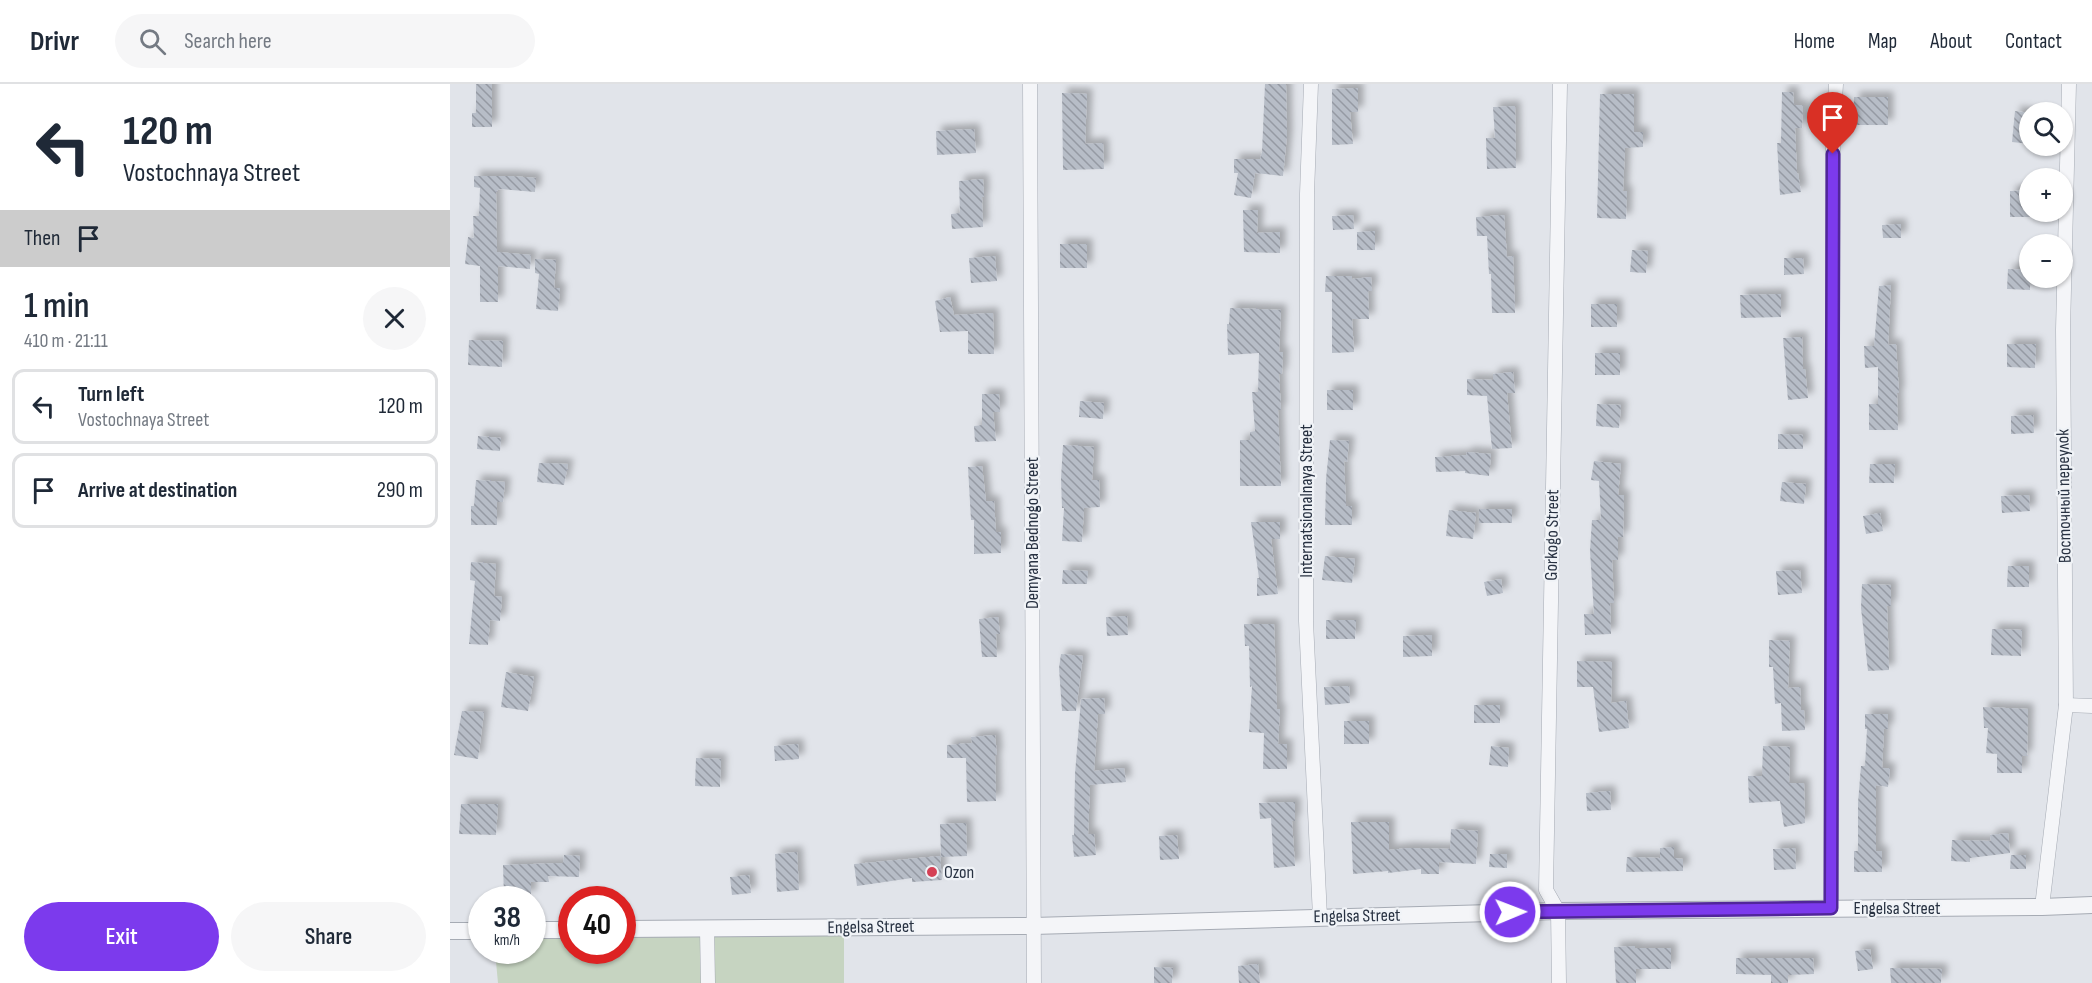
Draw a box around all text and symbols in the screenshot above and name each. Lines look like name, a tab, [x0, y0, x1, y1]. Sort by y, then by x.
search box	[115, 14, 535, 68]
text: Drivr	[30, 25, 79, 58]
icon: search	[136, 25, 169, 58]
text: Search here	[184, 28, 272, 55]
text: Home	[1794, 29, 1835, 54]
text: Map	[1868, 29, 1897, 54]
text: About	[1930, 29, 1972, 54]
text: Contact	[2005, 29, 2062, 54]
pin	[1807, 92, 1858, 154]
icon: arrive	[1816, 101, 1849, 134]
map controls	[2019, 102, 2073, 288]
button: search	[2019, 102, 2073, 156]
text: 120 m	[123, 106, 213, 157]
icon: left	[24, 108, 102, 186]
text: Vostochnaya Street	[123, 157, 300, 189]
button: +	[2019, 168, 2073, 222]
icon: arrive	[72, 222, 105, 255]
text: Then	[24, 225, 60, 252]
button: −	[2019, 234, 2073, 288]
text: 1 min	[24, 285, 89, 328]
button: close	[363, 287, 426, 350]
text: 410 m · 21:11	[24, 329, 108, 353]
text: Turn left	[78, 381, 144, 408]
icon: left	[27, 390, 60, 423]
text: 120 m	[379, 393, 423, 420]
text: Vostochnaya Street	[78, 408, 209, 432]
street label: Internatsionalnaya Street	[1296, 424, 1317, 578]
street label: Восточный переулок	[2052, 429, 2076, 563]
street label: Demyana Bednogo Street	[1022, 456, 1043, 609]
icon: arrive	[27, 474, 60, 507]
text: Arrive at destination	[78, 477, 237, 504]
text: 290 m	[377, 477, 423, 504]
street label: Gorkogo Street	[1541, 489, 1563, 581]
place label: Ozon	[944, 862, 974, 883]
marker: Ozon	[925, 865, 939, 879]
position arrow	[1478, 880, 1542, 944]
speed limit sign: 40	[558, 886, 636, 964]
street label: Engelsa Street	[1854, 898, 1941, 919]
text: 38	[493, 900, 521, 936]
button: Exit	[24, 902, 219, 971]
button: Share	[231, 902, 426, 971]
street label: Engelsa Street	[1313, 905, 1401, 927]
street label: Engelsa Street	[827, 916, 915, 938]
text: km/h	[494, 931, 520, 950]

